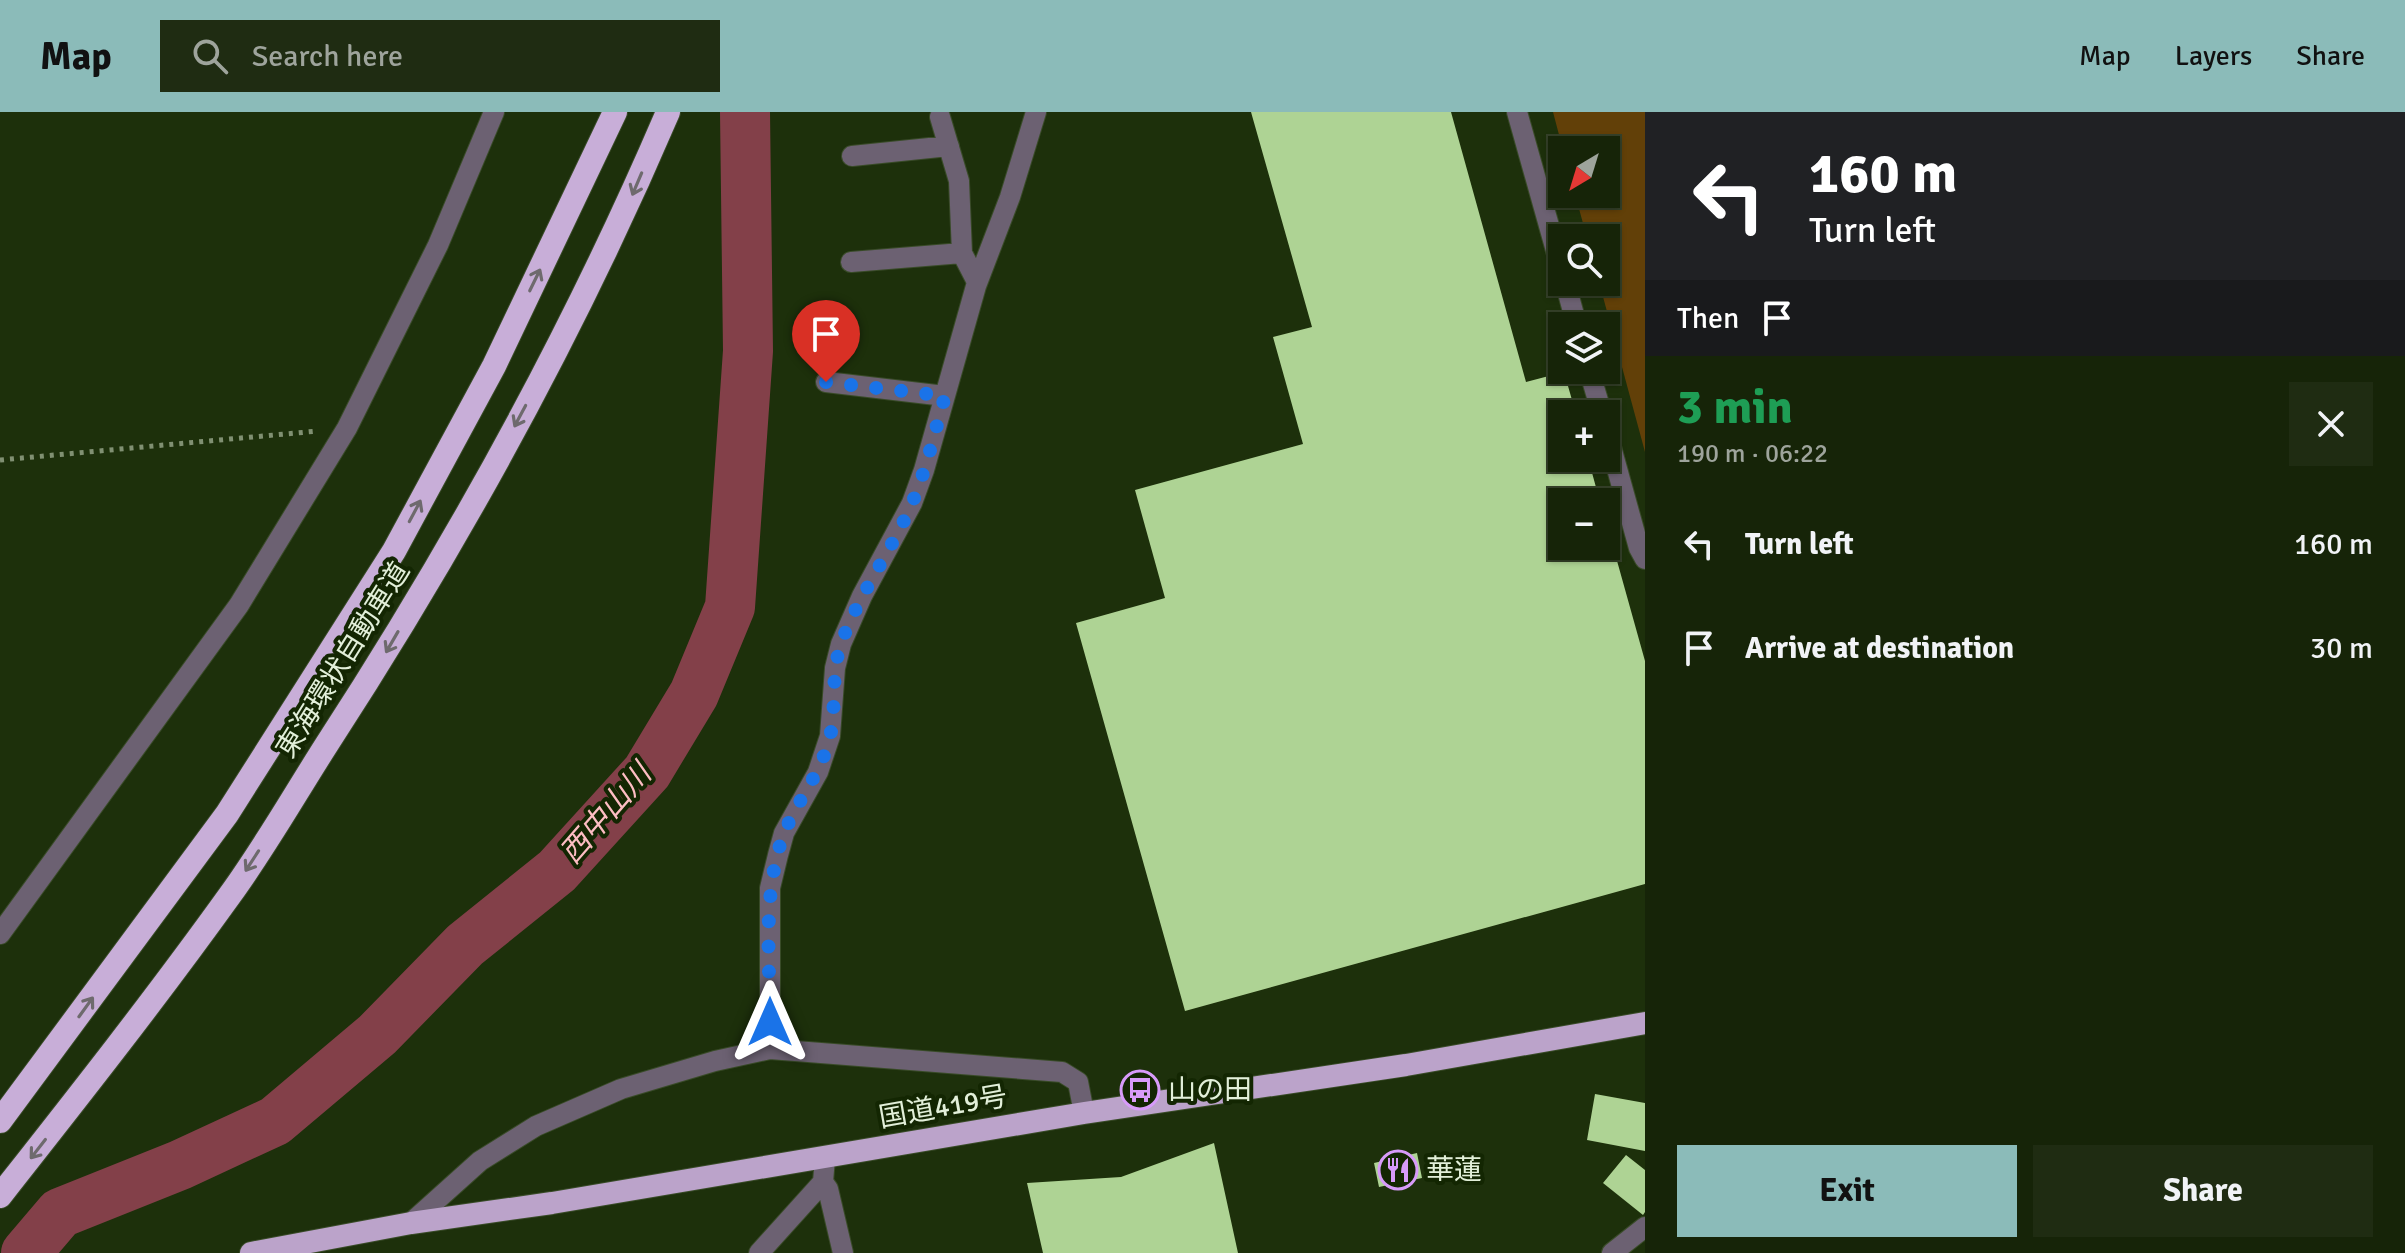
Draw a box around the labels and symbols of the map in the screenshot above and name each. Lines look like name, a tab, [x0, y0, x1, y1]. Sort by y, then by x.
north arrow	[1548, 136, 1620, 208]
one-way arrow	[629, 171, 644, 196]
one-way arrow	[528, 269, 543, 293]
pin	[792, 300, 860, 382]
one-way arrow	[512, 403, 527, 427]
one-way arrow	[408, 500, 424, 524]
street label: 東海環状自動車道	[269, 556, 417, 764]
one-way arrow	[384, 630, 400, 653]
water label: 西中山川	[553, 754, 661, 871]
one-way arrow	[244, 849, 260, 872]
position arrow	[728, 980, 812, 1064]
one-way arrow	[77, 997, 94, 1019]
bus stop icon: 山の田	[1119, 1069, 1161, 1111]
place label: 山の田	[1168, 1073, 1252, 1107]
street label: 国道419号	[876, 1079, 1010, 1135]
one-way arrow	[29, 1138, 47, 1159]
restaurant icon: 華蓮	[1377, 1149, 1419, 1191]
place label: 華蓮	[1426, 1153, 1482, 1187]

